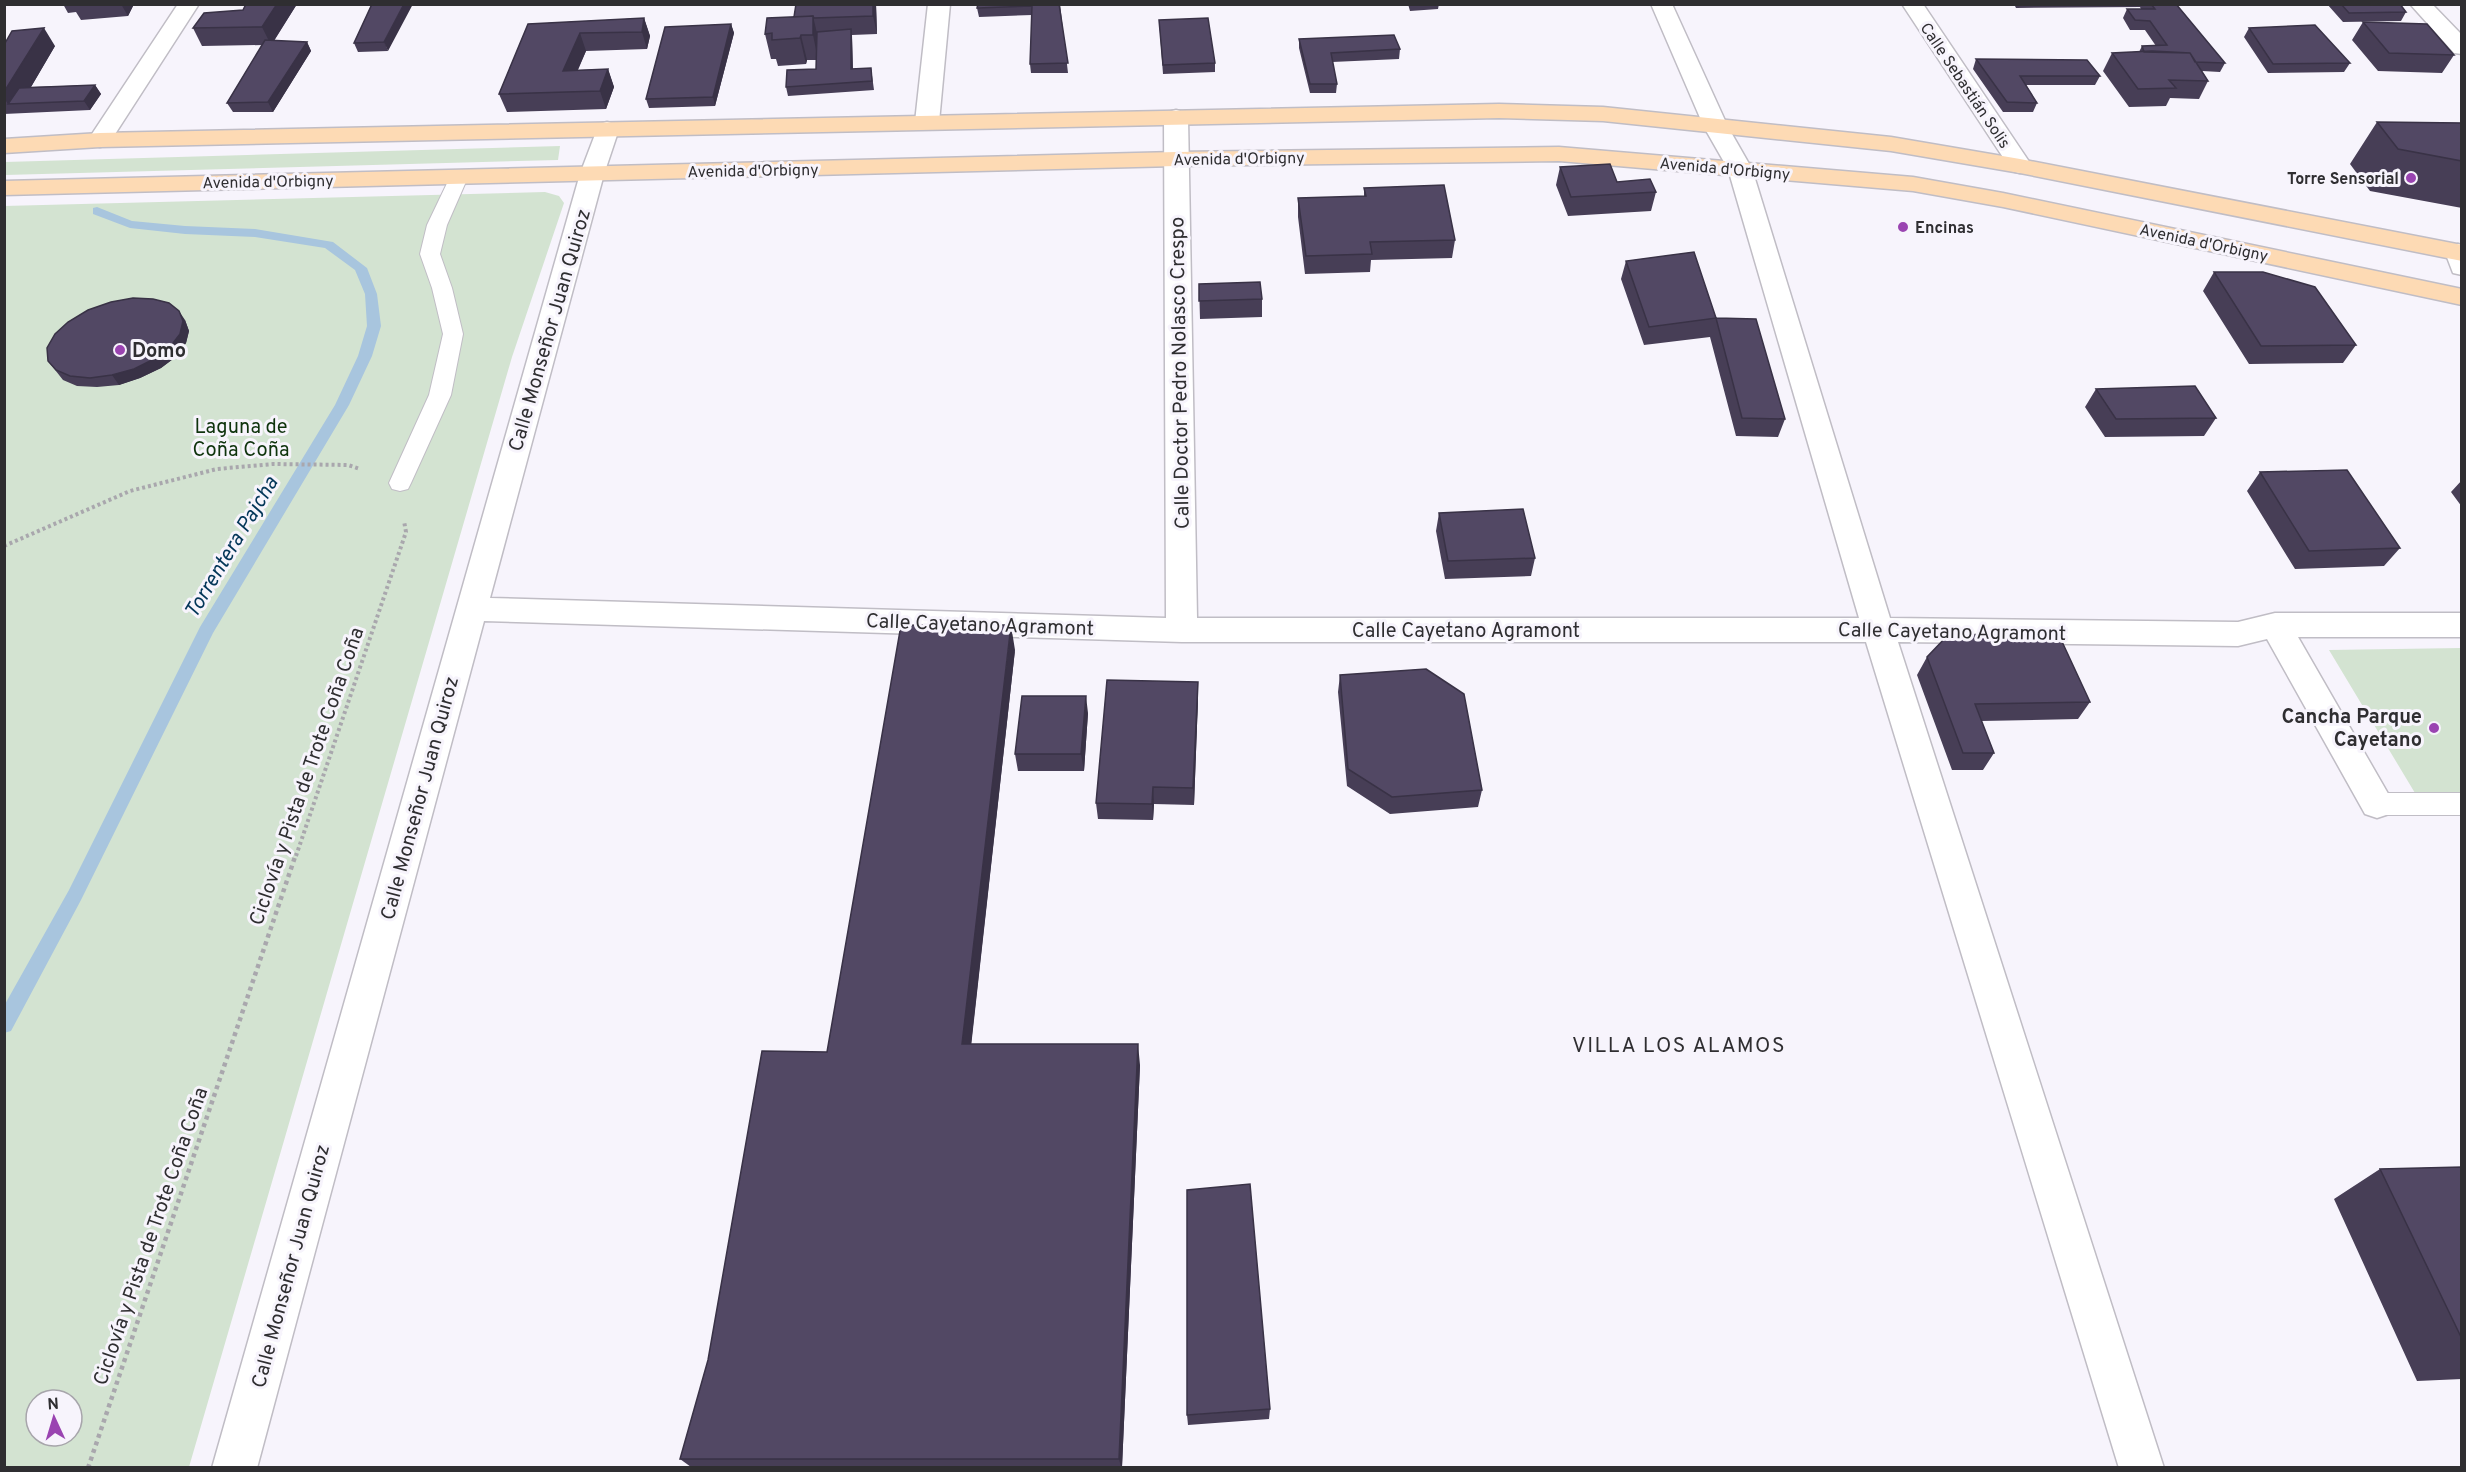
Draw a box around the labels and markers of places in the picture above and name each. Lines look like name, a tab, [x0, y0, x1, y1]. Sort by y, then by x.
place label: Torre Sensorial	[2287, 170, 2399, 190]
marker: Torre Sensorial	[2404, 171, 2418, 185]
place label: Encinas	[1915, 219, 1974, 239]
marker: Encinas	[1896, 220, 1910, 234]
place label: Domo	[132, 339, 186, 365]
marker: Domo	[113, 343, 127, 357]
place label: Cancha Parque Cayetano	[2281, 705, 2422, 754]
marker: Cancha Parque Cayetano	[2427, 721, 2441, 735]

